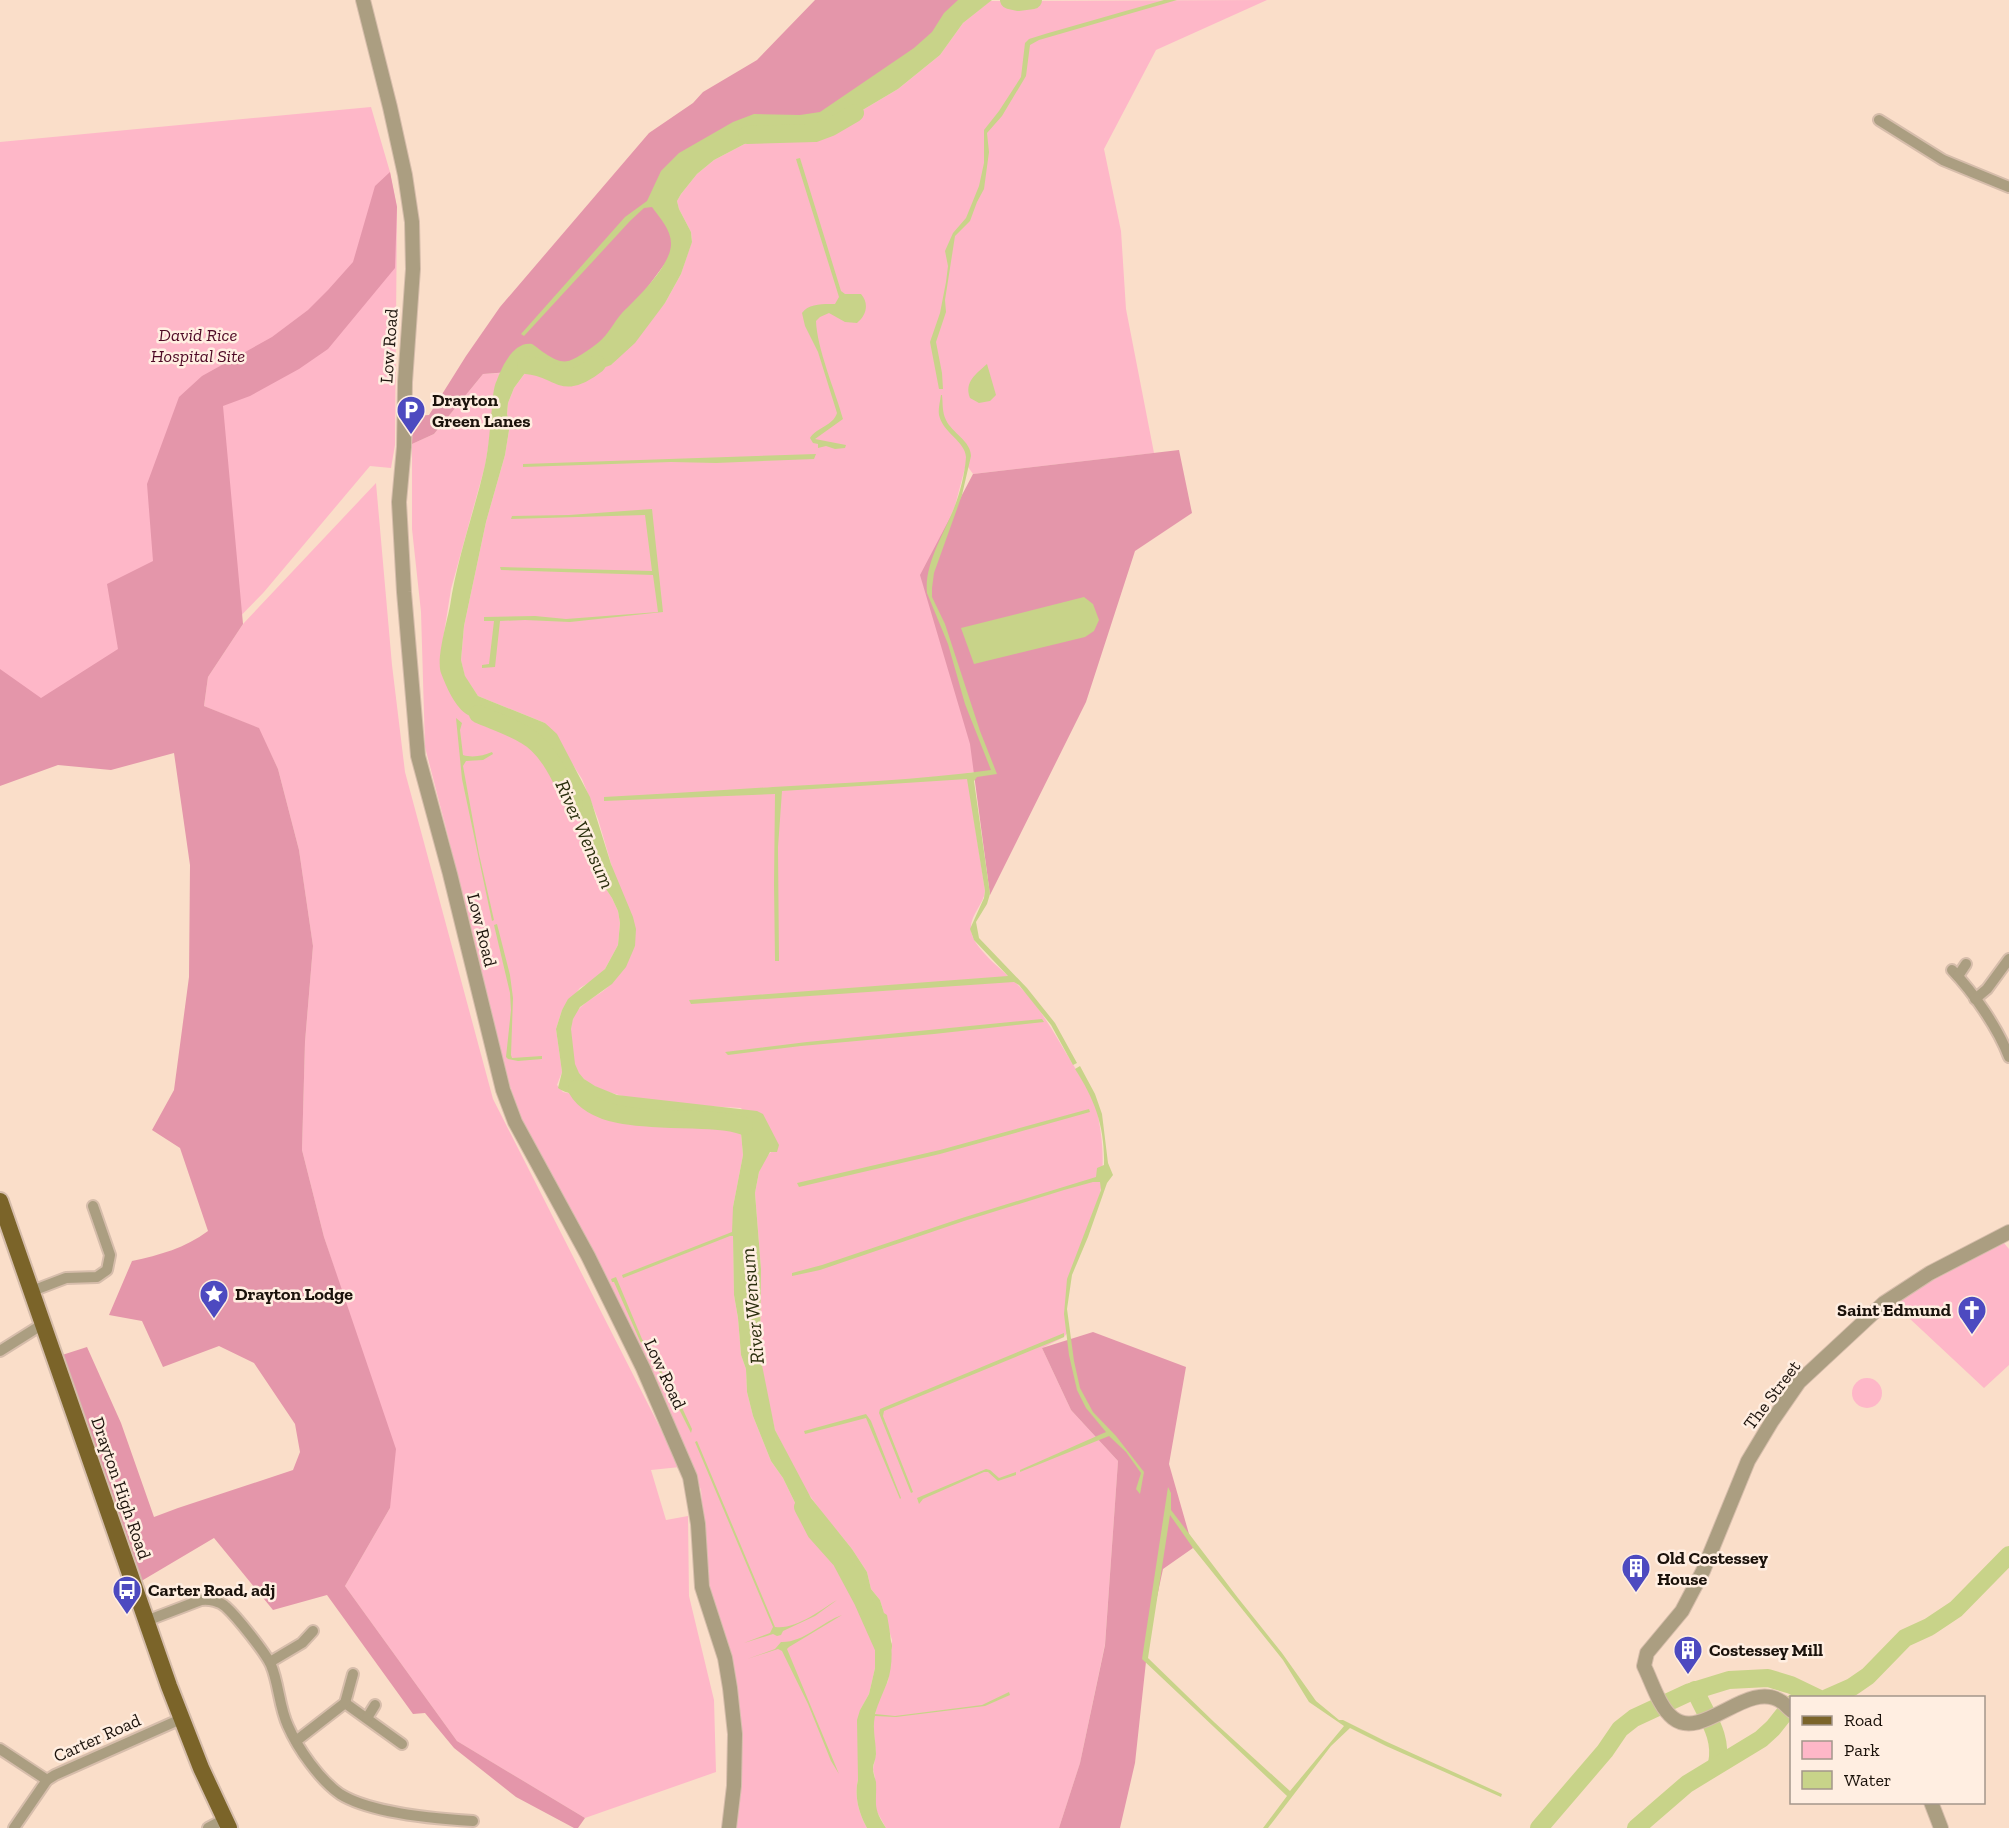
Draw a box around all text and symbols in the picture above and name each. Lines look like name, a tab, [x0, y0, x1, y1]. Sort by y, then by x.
street label: Low Road	[375, 308, 403, 384]
park label: David Rice Hospital Site	[151, 324, 245, 367]
place label: Drayton Green Lanes	[432, 389, 530, 432]
parking icon: Drayton Green Lanes	[395, 394, 427, 436]
water label: River Wensum	[550, 776, 620, 892]
street label: Low Road	[462, 891, 502, 969]
water label: River Wensum	[735, 1247, 769, 1365]
place icon: Drayton Lodge	[198, 1278, 230, 1320]
place label: Drayton Lodge	[235, 1283, 353, 1305]
church icon: Saint Edmund	[1956, 1294, 1988, 1336]
place label: Saint Edmund	[1837, 1299, 1952, 1321]
street label: Low Road	[639, 1335, 691, 1413]
street label: The Street	[1739, 1356, 1805, 1434]
street label: Drayton High Road	[86, 1414, 156, 1562]
place label: Old Costessey House	[1657, 1547, 1768, 1590]
building icon: Old Costessey House	[1620, 1552, 1652, 1594]
bus stop icon: Carter Road, adj	[111, 1574, 143, 1616]
place label: Carter Road, adj	[148, 1579, 275, 1601]
building icon: Costessey Mill	[1672, 1634, 1704, 1676]
place label: Costessey Mill	[1709, 1639, 1823, 1661]
legend	[1790, 1696, 1985, 1804]
street label: Carter Road	[50, 1709, 144, 1767]
text: Road	[1844, 1709, 1883, 1731]
text: Park	[1844, 1739, 1880, 1761]
text: Water	[1844, 1769, 1891, 1791]

